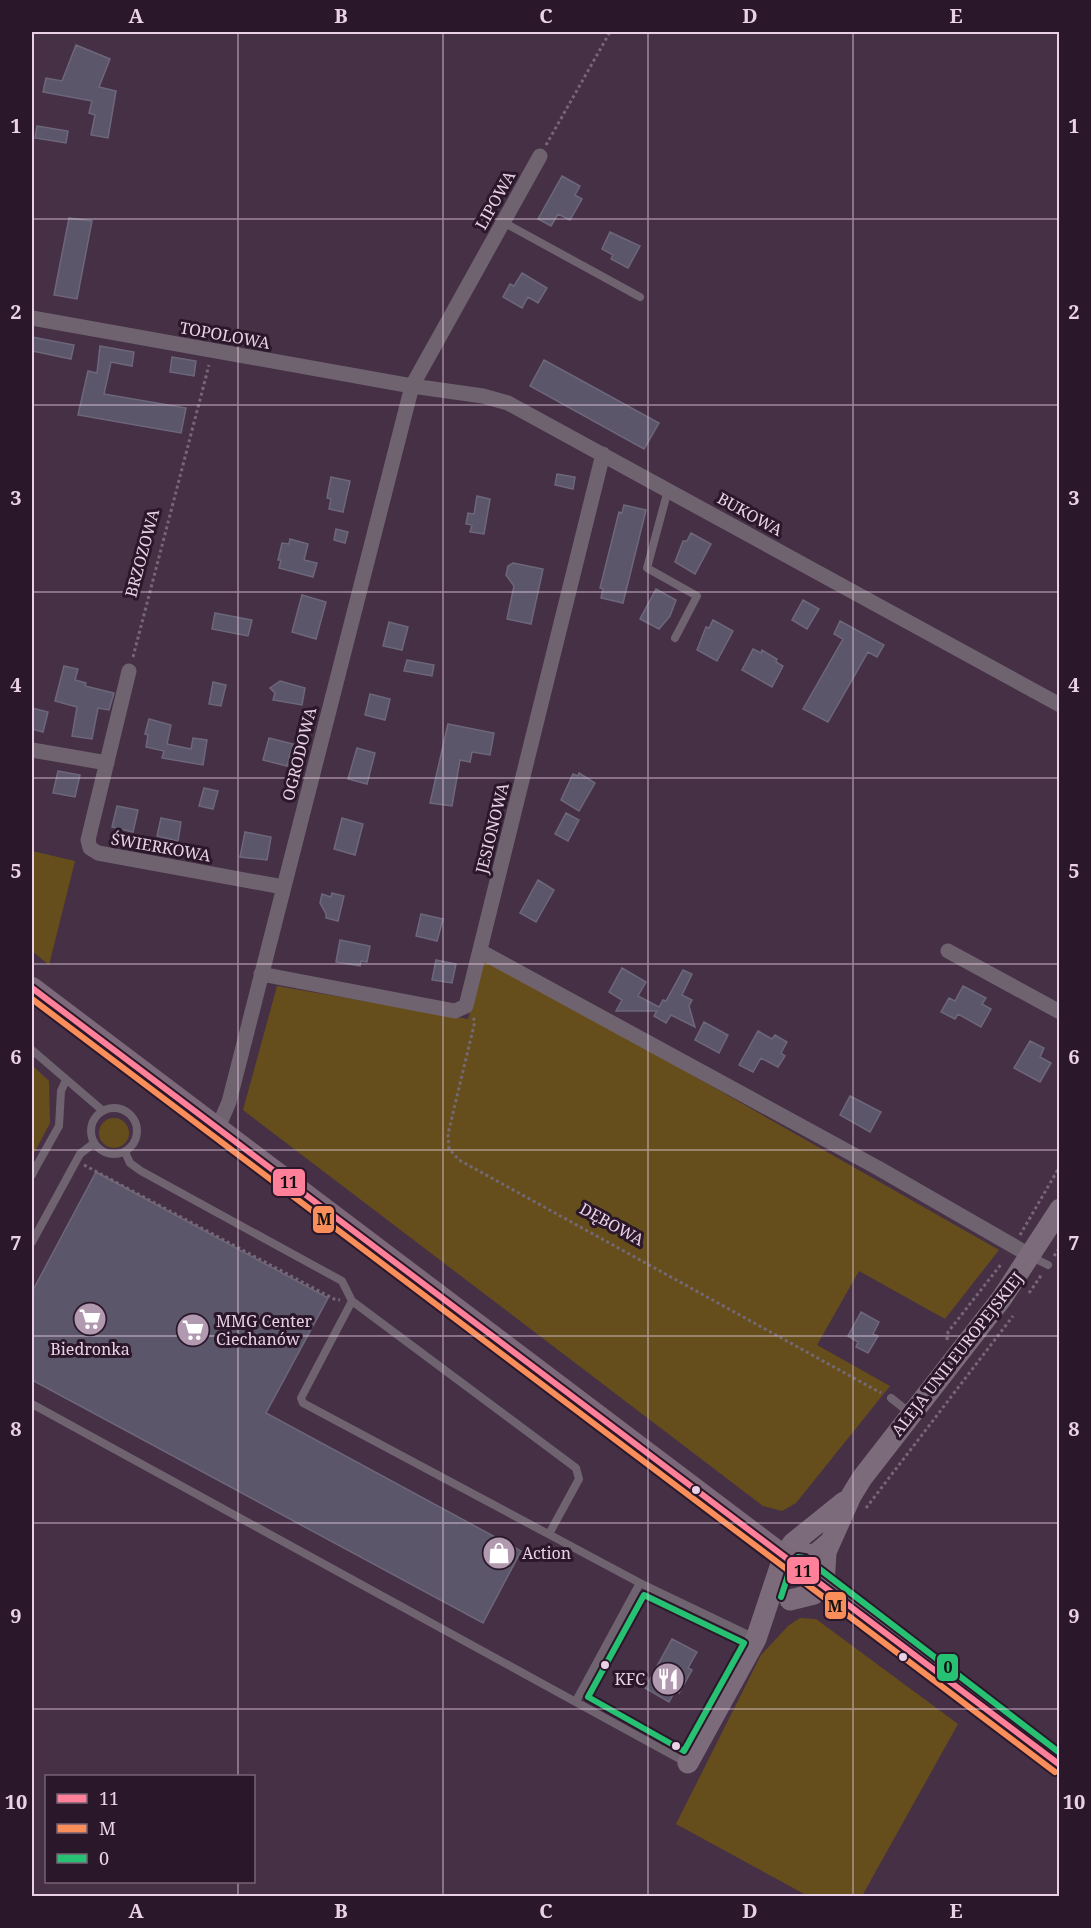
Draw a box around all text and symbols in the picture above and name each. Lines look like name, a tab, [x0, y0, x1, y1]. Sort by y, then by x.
text: A	[128, 2, 144, 29]
text: B	[334, 2, 348, 29]
text: C	[539, 2, 553, 29]
text: D	[742, 2, 758, 29]
text: E	[949, 2, 963, 29]
text: 1	[10, 112, 22, 139]
text: 1	[1068, 112, 1080, 139]
street label: LIPOWA	[470, 166, 520, 233]
text: 2	[10, 298, 22, 325]
text: 2	[1068, 298, 1080, 325]
street label: TOPOLOWA	[178, 316, 273, 354]
text: 3	[10, 484, 22, 511]
text: 3	[1068, 484, 1080, 511]
street label: BUKOWA	[713, 487, 787, 541]
street label: BRZOZOWA	[120, 506, 164, 599]
text: 4	[10, 671, 22, 698]
text: 4	[1068, 671, 1080, 698]
street label: OGRODOWA	[277, 704, 321, 803]
street label: JESIONOWA	[470, 780, 514, 877]
street label: ŚWIERKOWA	[109, 827, 213, 867]
text: 5	[10, 857, 22, 884]
text: 5	[1068, 857, 1080, 884]
text: 6	[10, 1043, 22, 1070]
text: 6	[1068, 1043, 1080, 1070]
line badge: 11	[272, 1168, 306, 1197]
text: 11	[280, 1171, 298, 1193]
street label: DĘBOWA	[576, 1197, 649, 1251]
line badge: M	[312, 1205, 335, 1234]
text: M	[316, 1208, 332, 1230]
text: 7	[10, 1229, 22, 1256]
text: 7	[1068, 1229, 1080, 1256]
street label: ALEJA UNII EUROPEJSKIEJ	[886, 1267, 1028, 1440]
supermarket icon: Biedronka	[72, 1301, 108, 1337]
place label: MMG Center Ciechanów	[216, 1310, 312, 1350]
supermarket icon: MMG Center Ciechanów	[175, 1312, 211, 1348]
place label: Biedronka	[50, 1338, 130, 1360]
text: 8	[10, 1415, 22, 1442]
text: 8	[1068, 1415, 1080, 1442]
unlabelled marker	[690, 1484, 702, 1496]
shop icon: Action	[481, 1535, 517, 1571]
place label: Action	[522, 1542, 571, 1564]
line badge: 11	[786, 1556, 820, 1585]
text: 11	[794, 1560, 812, 1582]
line badge: M	[824, 1591, 847, 1620]
text: M	[827, 1595, 843, 1617]
text: 9	[10, 1602, 22, 1629]
text: 9	[1068, 1602, 1080, 1629]
unlabelled marker	[897, 1651, 909, 1663]
line badge: 0	[936, 1653, 959, 1682]
text: 0	[943, 1656, 953, 1678]
unlabelled marker	[599, 1659, 611, 1671]
restaurant icon: KFC	[650, 1661, 686, 1697]
place label: KFC	[615, 1668, 645, 1690]
unlabelled marker	[670, 1740, 682, 1752]
legend	[45, 1775, 255, 1883]
text: 11	[99, 1786, 119, 1810]
text: 10	[5, 1788, 27, 1815]
text: 10	[1063, 1788, 1085, 1815]
text: M	[99, 1816, 116, 1840]
text: 0	[99, 1846, 109, 1870]
text: A	[128, 1897, 144, 1924]
text: B	[334, 1897, 348, 1924]
text: C	[539, 1897, 553, 1924]
text: D	[742, 1897, 758, 1924]
text: E	[949, 1897, 963, 1924]

